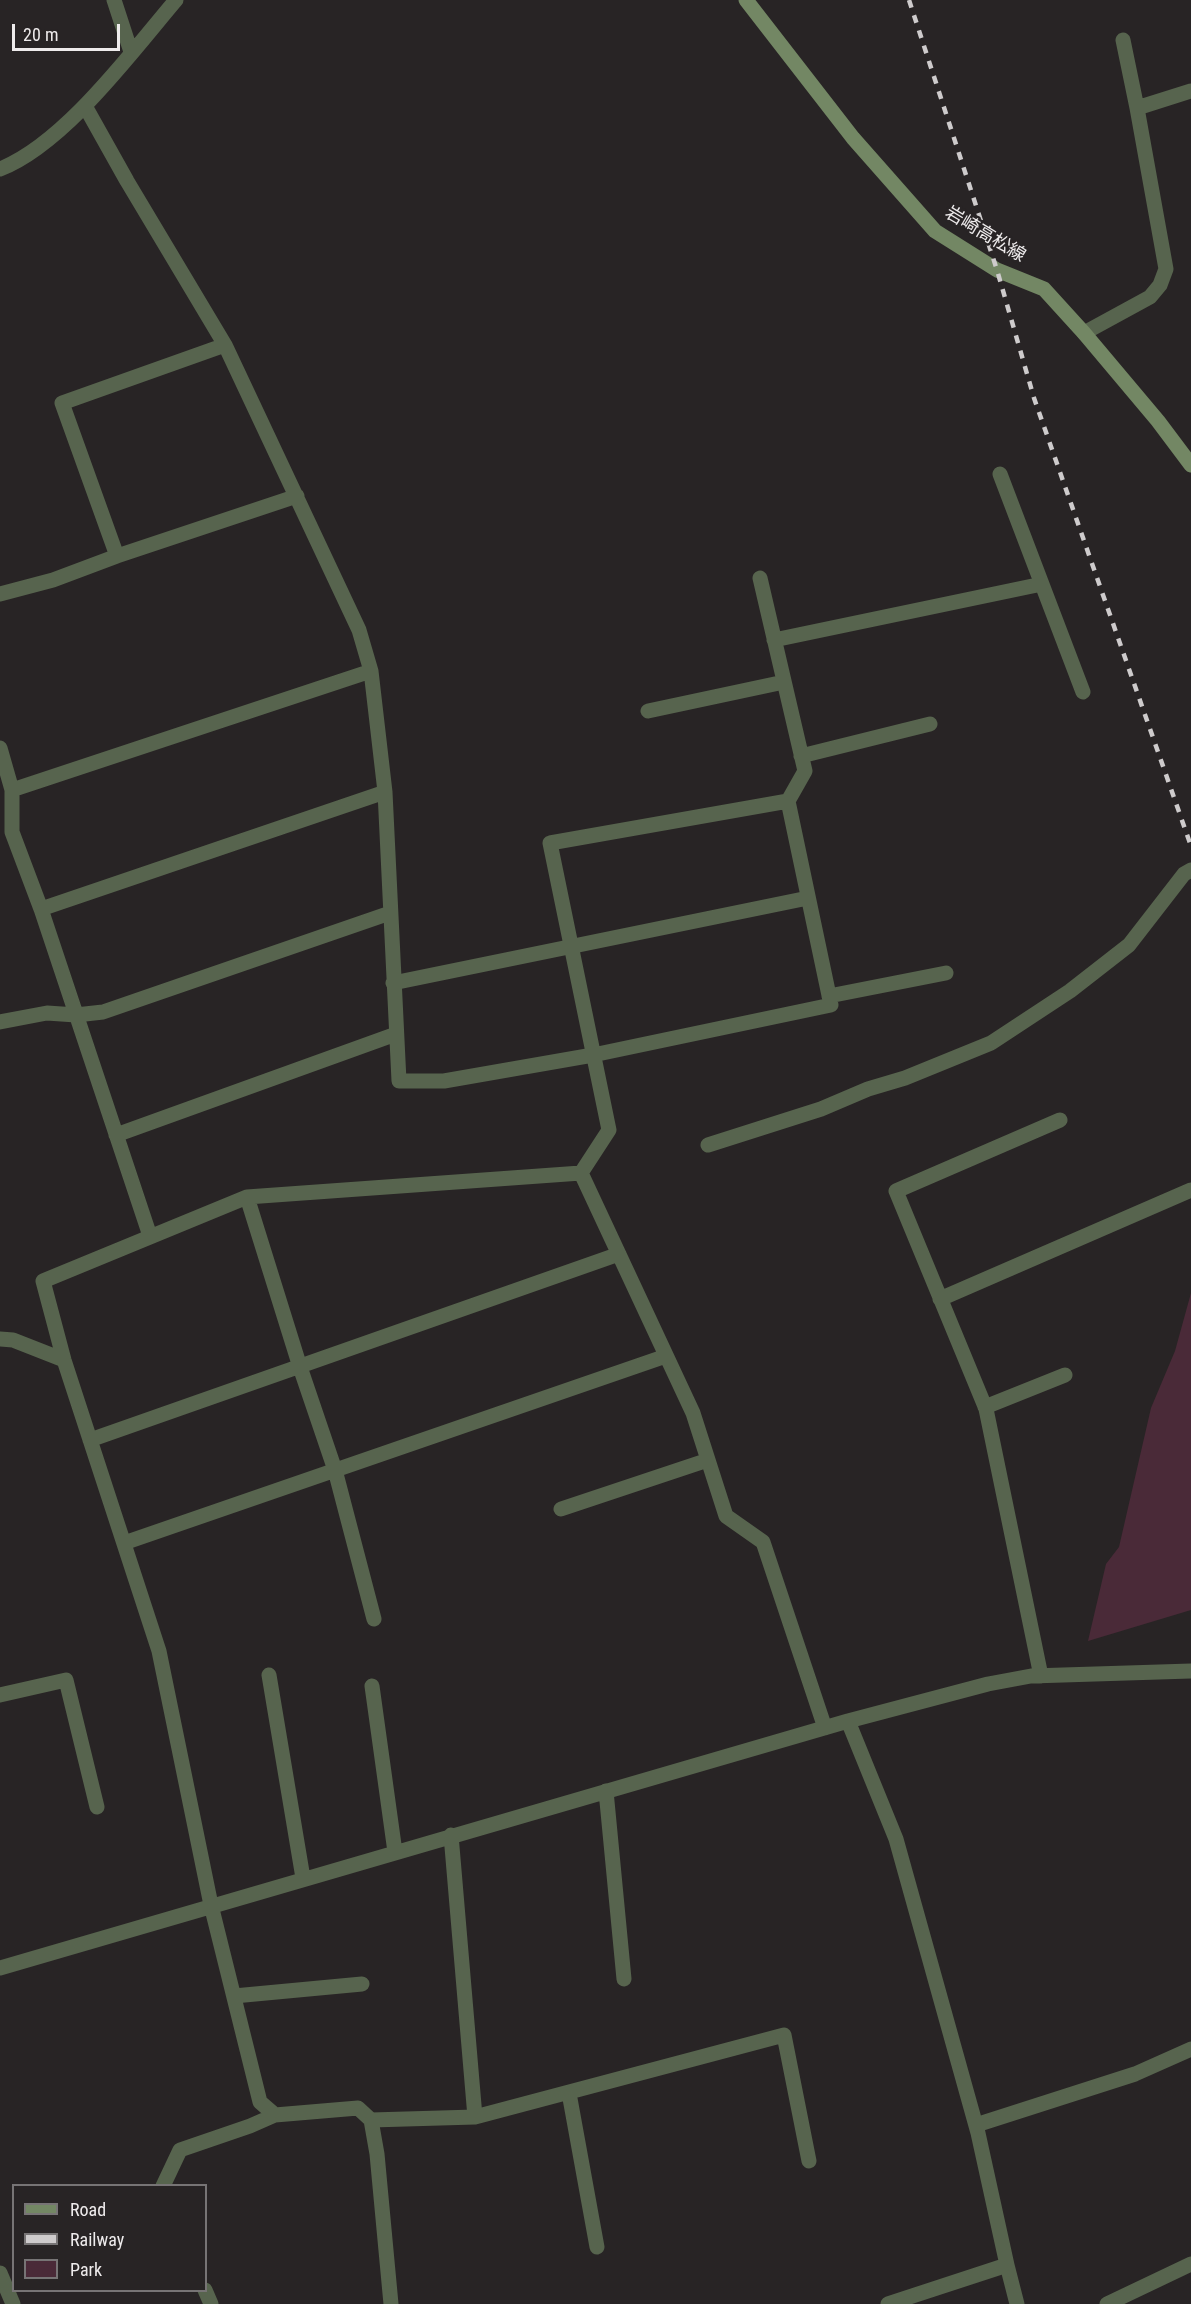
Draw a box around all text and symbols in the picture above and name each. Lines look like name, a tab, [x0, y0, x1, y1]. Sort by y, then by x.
scale bar	[15, 12, 123, 50]
text: 20 m	[23, 24, 58, 45]
street label: 岩崎高松線	[941, 203, 1029, 267]
legend	[12, 2184, 207, 2292]
text: Road	[70, 2199, 106, 2220]
text: Railway	[70, 2229, 124, 2250]
text: Park	[70, 2259, 102, 2280]

